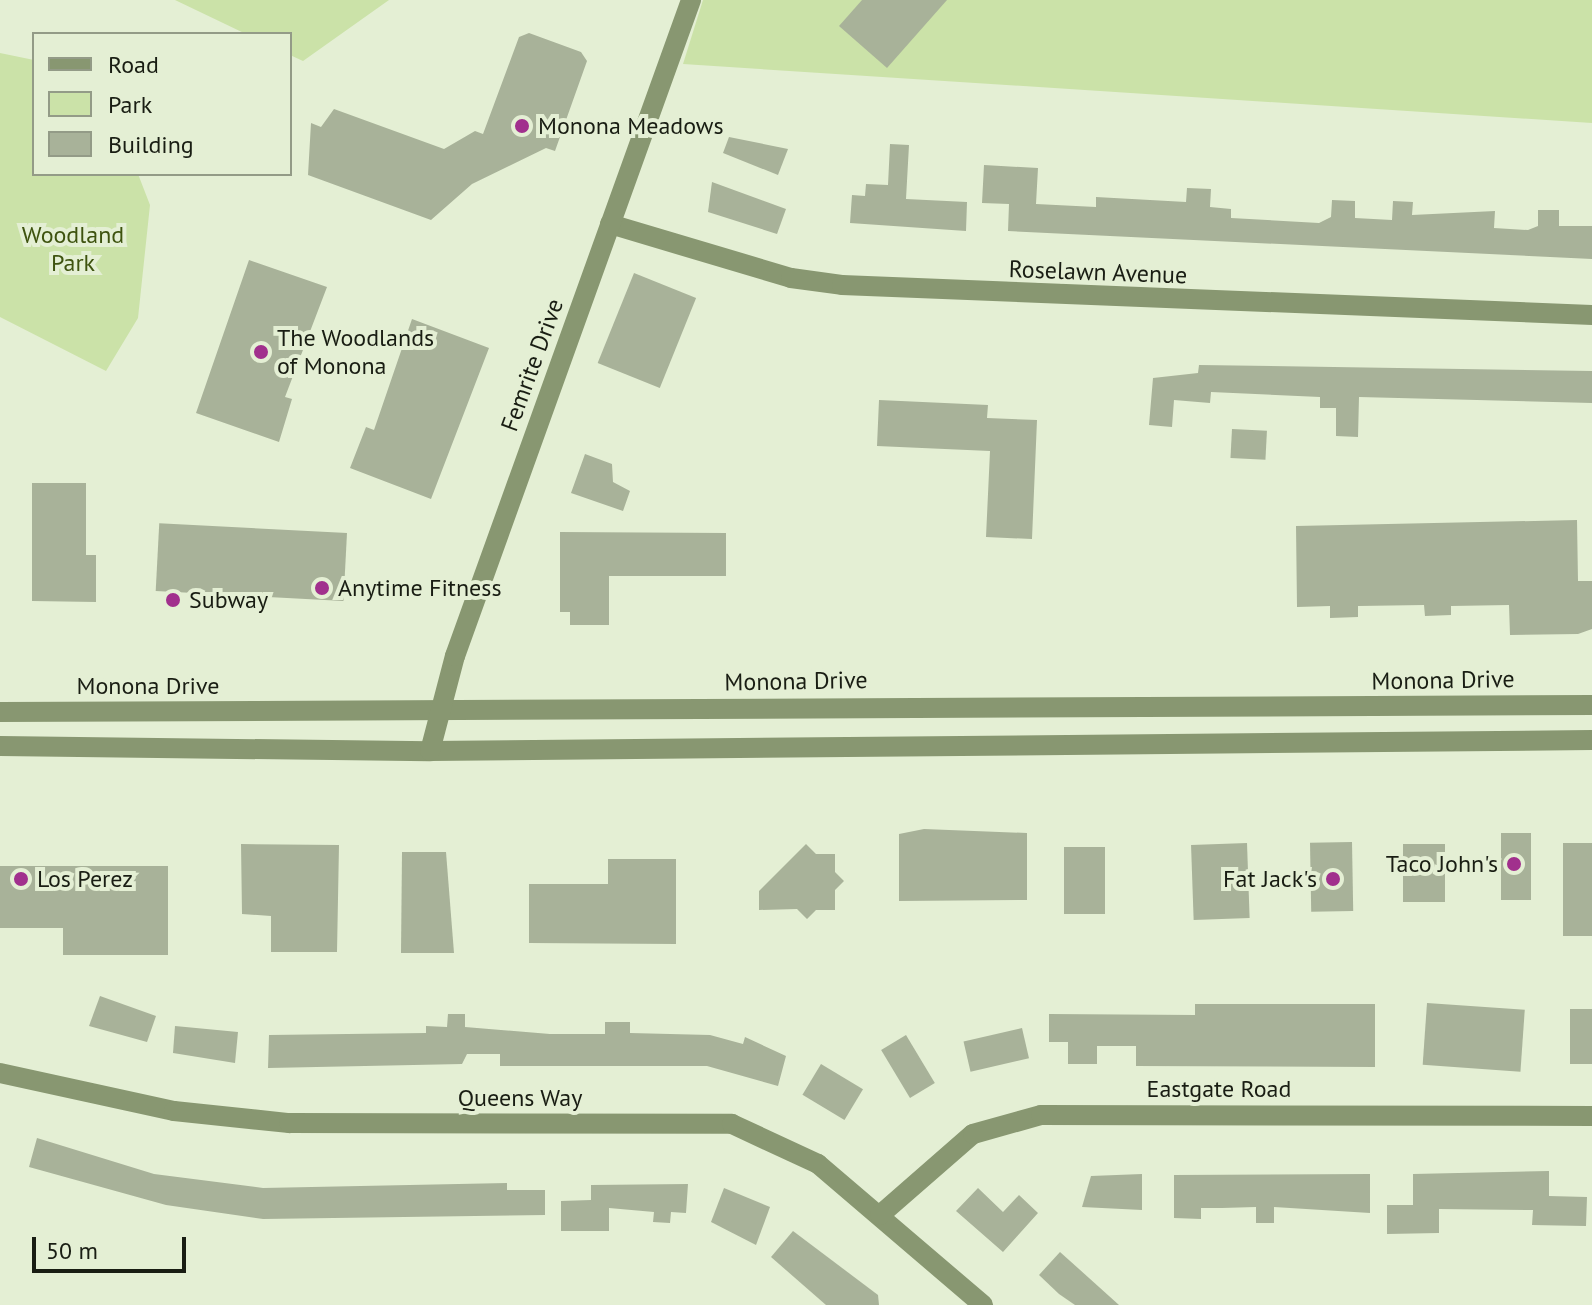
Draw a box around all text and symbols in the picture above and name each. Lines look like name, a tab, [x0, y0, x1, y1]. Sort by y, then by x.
legend	[32, 32, 292, 176]
text: Road	[108, 49, 159, 80]
text: Park	[108, 89, 152, 120]
place label: Monona Meadows	[538, 112, 724, 140]
marker: Monona Meadows	[513, 117, 531, 135]
text: Building	[108, 129, 194, 160]
park label: Woodland Park	[22, 221, 124, 277]
street label: Roselawn Avenue	[1008, 254, 1188, 290]
street label: Femrite Drive	[495, 295, 569, 435]
place label: The Woodlands of Monona	[277, 324, 435, 380]
marker: The Woodlands of Monona	[252, 343, 270, 361]
place label: Anytime Fitness	[338, 574, 502, 602]
marker: Anytime Fitness	[313, 579, 331, 597]
place label: Subway	[189, 586, 268, 614]
marker: Subway	[164, 591, 182, 609]
street label: Monona Drive	[1371, 664, 1515, 696]
street label: Monona Drive	[724, 665, 868, 697]
street label: Monona Drive	[76, 672, 220, 700]
place label: Taco John's	[1386, 850, 1498, 878]
marker: Taco John's	[1505, 855, 1523, 873]
place label: Los Perez	[37, 865, 133, 893]
place label: Fat Jack's	[1223, 865, 1317, 893]
marker: Los Perez	[12, 870, 30, 888]
marker: Fat Jack's	[1324, 870, 1342, 888]
street label: Eastgate Road	[1147, 1075, 1291, 1103]
street label: Queens Way	[457, 1084, 583, 1112]
scale bar	[36, 1221, 190, 1271]
text: 50 m	[46, 1235, 98, 1266]

